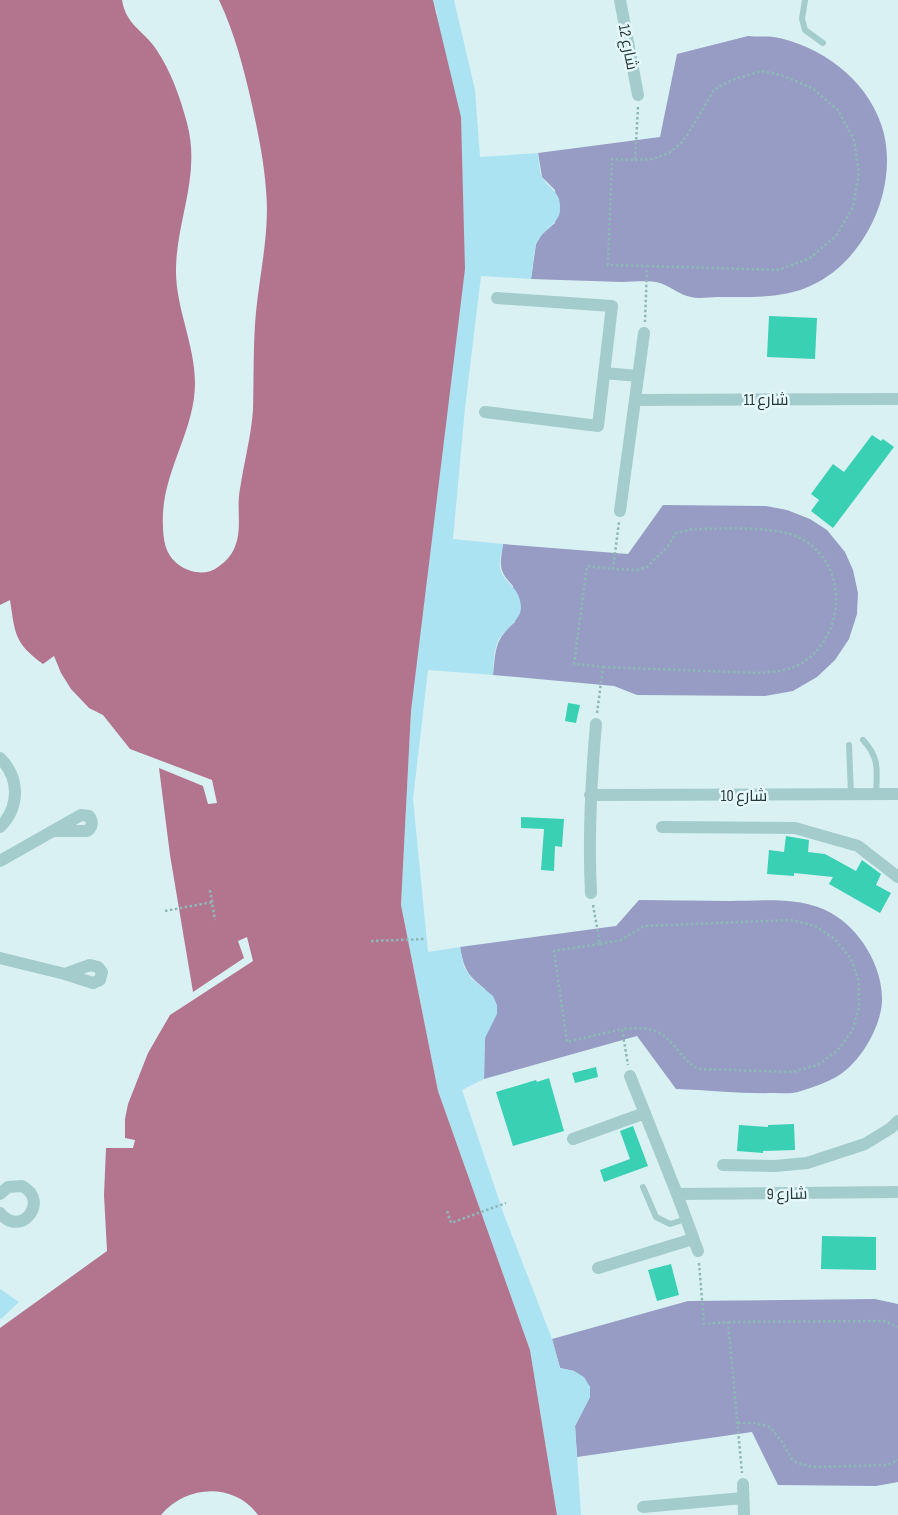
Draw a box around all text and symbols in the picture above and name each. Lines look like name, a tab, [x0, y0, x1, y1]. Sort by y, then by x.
street label: شارع 12	[613, 23, 641, 72]
street label: شارع 11	[744, 391, 788, 411]
street label: شارع 10	[721, 787, 767, 807]
street label: شارع 9	[767, 1185, 808, 1205]

